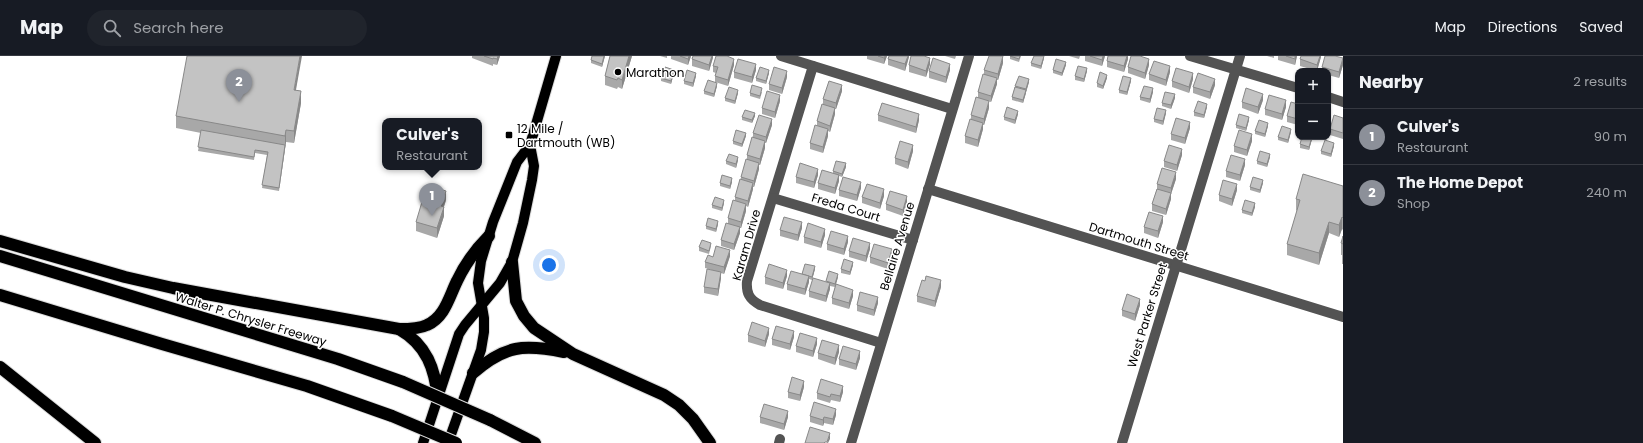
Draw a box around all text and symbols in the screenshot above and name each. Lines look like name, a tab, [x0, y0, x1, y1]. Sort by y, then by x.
search box	[87, 10, 367, 46]
text: Map	[20, 14, 63, 41]
icon: search	[101, 17, 123, 39]
text: Search here	[133, 17, 224, 38]
text: Map	[1435, 17, 1466, 37]
text: Directions	[1488, 17, 1557, 37]
text: Saved	[1579, 17, 1623, 37]
place label: Marathon	[626, 64, 684, 81]
marker: Marathon	[613, 67, 623, 77]
map controls	[1295, 68, 1331, 140]
button: +	[1295, 68, 1331, 104]
pin: 2	[226, 69, 252, 102]
text: Nearby	[1359, 70, 1423, 94]
text: 2 results	[1573, 72, 1627, 91]
button: −	[1295, 104, 1331, 140]
text: Culver's	[1397, 116, 1460, 137]
popup	[382, 118, 482, 170]
place label: 12 Mile / Dartmouth (WB)	[517, 120, 615, 151]
text: Culver's	[396, 124, 459, 145]
text: 1	[1370, 127, 1374, 146]
text: 90 m	[1594, 127, 1627, 146]
marker: 12 Mile / Dartmouth (WB)	[504, 130, 514, 140]
text: Restaurant	[1397, 138, 1468, 157]
text: Restaurant	[396, 146, 468, 165]
text: The Home Depot	[1397, 172, 1523, 193]
pin: 1	[419, 183, 445, 216]
text: 2	[1368, 183, 1376, 202]
text: 240 m	[1586, 183, 1627, 202]
street label: Freda Court	[810, 189, 882, 225]
text: Shop	[1397, 194, 1430, 213]
street label: Bellaire Avenue	[875, 200, 919, 292]
street label: Karam Drive	[728, 207, 764, 283]
street label: Dartmouth Street	[1087, 218, 1191, 264]
your location	[539, 255, 559, 275]
street label: West Parker Street	[1123, 260, 1171, 370]
street label: Walter P. Chrysler Freeway	[173, 288, 329, 350]

